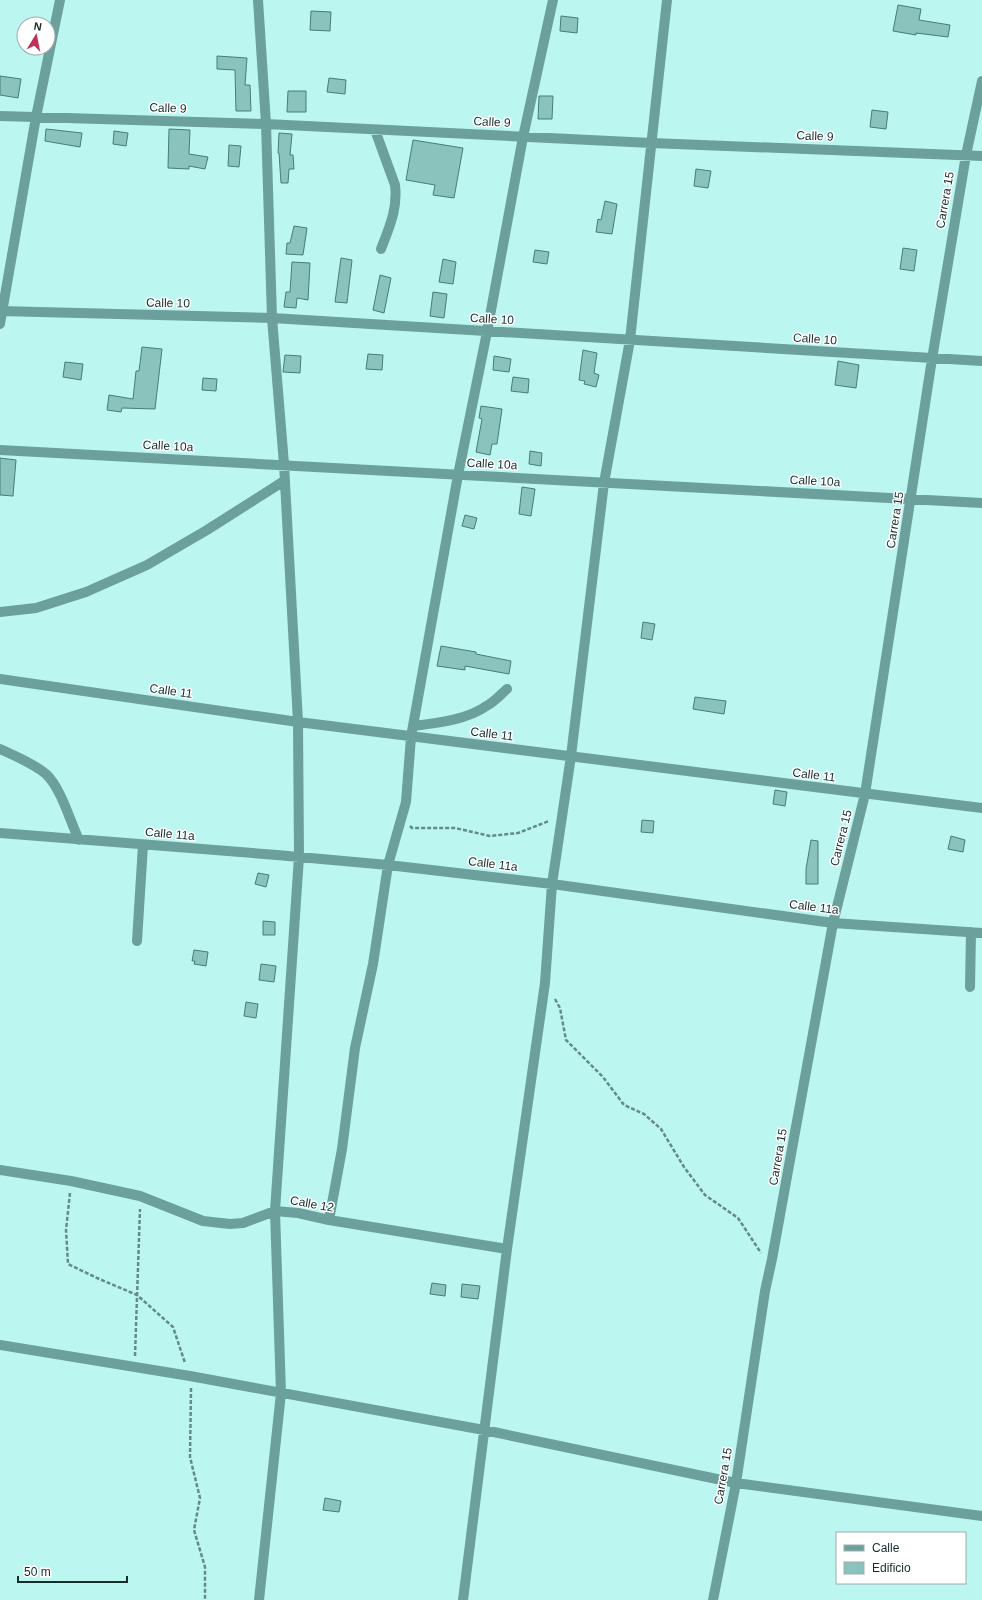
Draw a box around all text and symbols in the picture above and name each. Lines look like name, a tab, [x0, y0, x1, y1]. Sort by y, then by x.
north arrow	[16, 16, 56, 56]
text: N	[33, 20, 43, 33]
street label: Calle 9	[149, 100, 187, 116]
street label: Calle 9	[473, 114, 511, 130]
street label: Calle 9	[796, 128, 834, 144]
street label: Carrera 15	[933, 170, 957, 229]
street label: Calle 10	[146, 296, 190, 310]
street label: Calle 10	[470, 311, 515, 327]
street label: Calle 10	[793, 330, 838, 348]
street label: Calle 10a	[142, 438, 194, 454]
street label: Calle 10a	[466, 456, 518, 472]
street label: Calle 10a	[789, 473, 841, 489]
street label: Carrera 15	[884, 490, 906, 549]
street label: Calle 11	[149, 681, 194, 701]
street label: Calle 11	[470, 724, 515, 744]
street label: Calle 11	[792, 765, 837, 785]
street label: Carrera 15	[827, 808, 855, 868]
street label: Calle 11a	[145, 825, 196, 843]
street label: Calle 11a	[467, 854, 519, 874]
street label: Calle 11a	[788, 897, 840, 917]
street label: Carrera 15	[766, 1127, 790, 1186]
street label: Calle 12	[289, 1193, 335, 1215]
street label: Carrera 15	[711, 1446, 735, 1505]
legend	[836, 1532, 966, 1584]
text: Calle	[872, 1541, 900, 1555]
scale bar	[18, 1558, 127, 1584]
text: Edificio	[872, 1561, 911, 1575]
text: 50 m	[24, 1565, 51, 1579]

